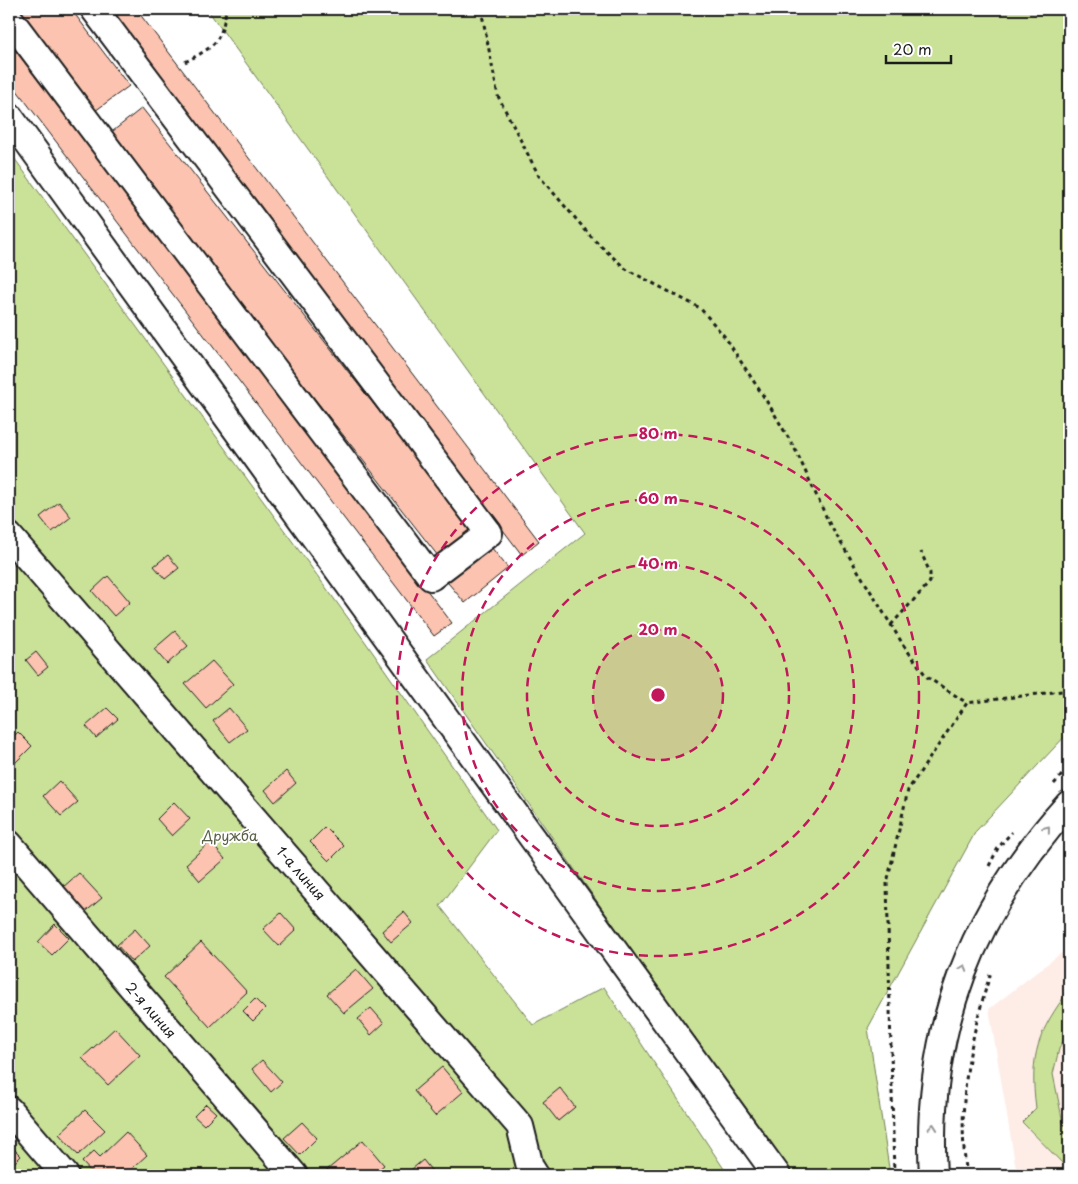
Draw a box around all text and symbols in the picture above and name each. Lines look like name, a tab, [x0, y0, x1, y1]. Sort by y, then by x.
scale bar	[886, 32, 950, 64]
text: 20 m	[893, 37, 932, 60]
text: 80 m	[638, 421, 678, 444]
text: 60 m	[638, 486, 678, 509]
text: 40 m	[638, 551, 678, 574]
text: 20 m	[639, 617, 677, 640]
centre of rings	[649, 686, 667, 704]
park label: Дружба	[201, 825, 258, 846]
one-way arrow	[1041, 826, 1050, 835]
street label: 1-а линия	[271, 841, 331, 905]
one-way arrow	[958, 964, 968, 973]
street label: 2-я линия	[121, 977, 181, 1043]
one-way arrow	[927, 1122, 938, 1130]

